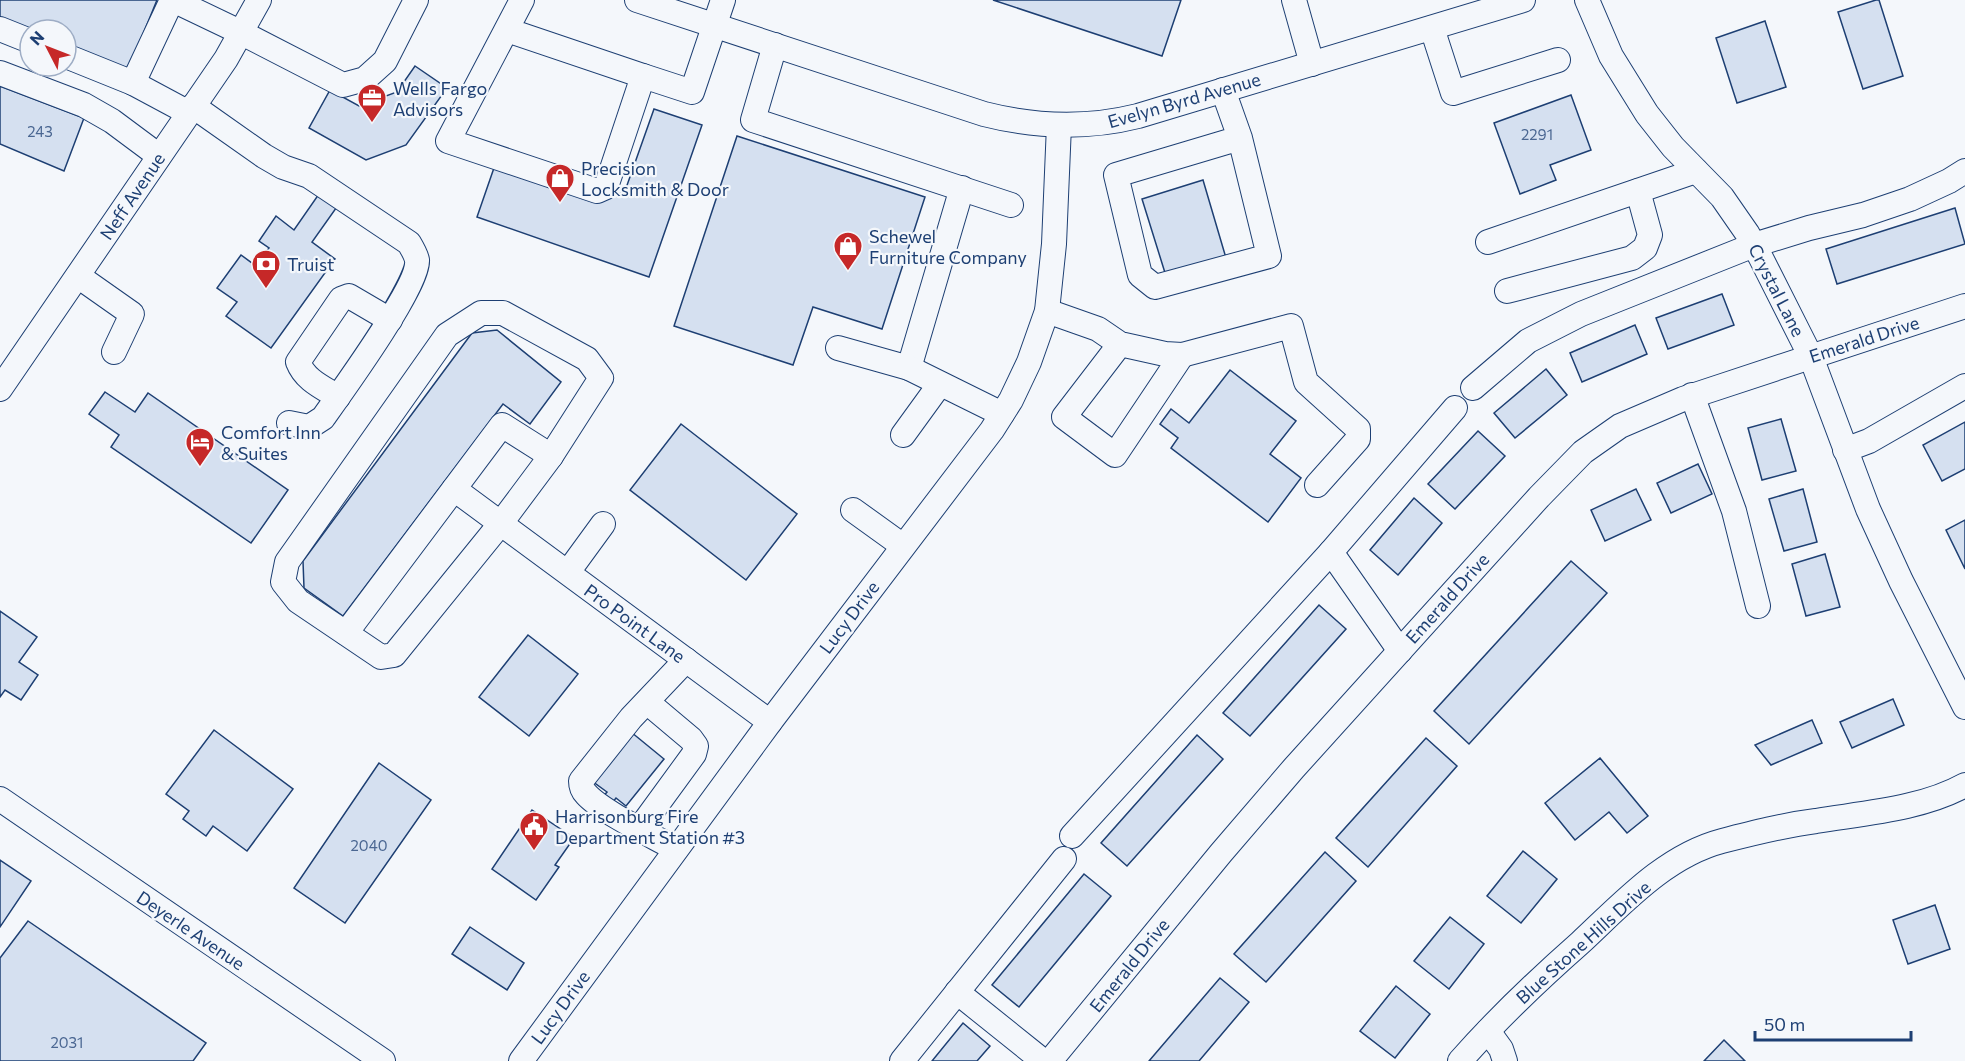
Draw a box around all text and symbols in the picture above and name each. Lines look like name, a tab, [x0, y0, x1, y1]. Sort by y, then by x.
north arrow	[18, 18, 78, 78]
text: N	[25, 27, 48, 48]
street label: Evelyn Byrd Avenue	[1105, 68, 1263, 132]
place label: Wells Fargo Advisors	[393, 77, 487, 120]
office icon: Wells Fargo Advisors	[356, 82, 388, 124]
house number: 243	[27, 122, 53, 140]
house number: 2291	[1521, 125, 1553, 143]
street label: Neff Avenue	[95, 148, 169, 244]
place label: Precision Locksmith & Door	[581, 157, 729, 200]
shop icon: Precision Locksmith & Door	[544, 162, 576, 204]
place label: Schewel Furniture Company	[869, 225, 1027, 268]
shop icon: Schewel Furniture Company	[832, 230, 864, 272]
street label: Crystal Lane	[1744, 240, 1810, 340]
bank icon: Truist	[250, 248, 282, 290]
place label: Truist	[287, 253, 334, 275]
street label: Emerald Drive	[1806, 311, 1922, 367]
place label: Comfort Inn & Suites	[221, 421, 321, 464]
hotel icon: Comfort Inn & Suites	[184, 426, 216, 468]
street label: Emerald Drive	[1401, 548, 1493, 648]
street label: Lucy Drive	[814, 576, 884, 658]
street label: Pro Point Lane	[580, 579, 690, 667]
place label: Harrisonburg Fire Department Station #3	[555, 805, 745, 848]
public building icon: Harrisonburg Fire Department Station #3	[518, 810, 550, 852]
house number: 2040	[351, 836, 387, 854]
street label: Blue Stone Hills Drive	[1511, 876, 1655, 1008]
street label: Deyerle Avenue	[133, 886, 249, 974]
street label: Emerald Drive	[1085, 914, 1173, 1016]
street label: Lucy Drive	[526, 966, 594, 1048]
scale bar	[1755, 1004, 1911, 1042]
text: 50 m	[1764, 1013, 1805, 1035]
house number: 2031	[51, 1033, 84, 1051]

